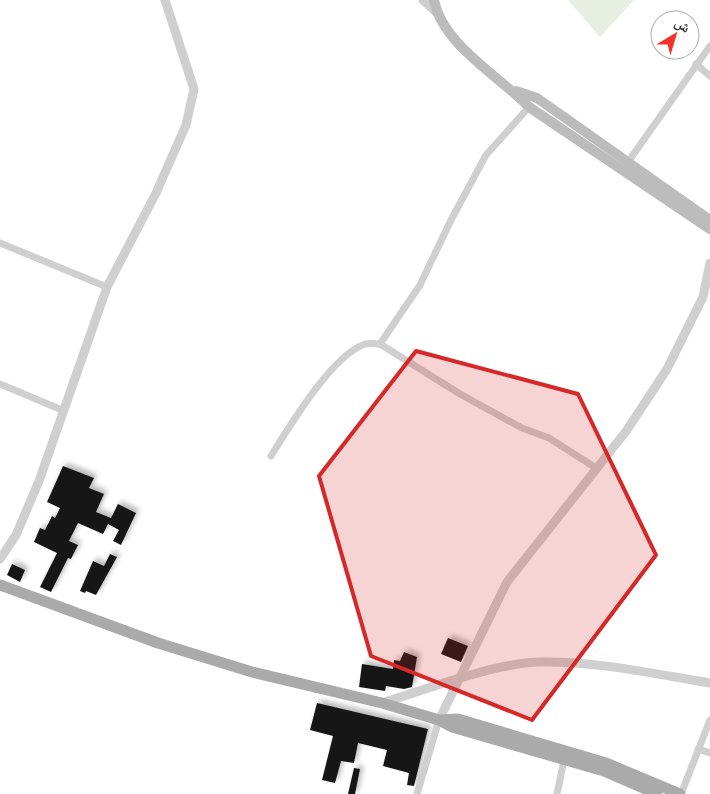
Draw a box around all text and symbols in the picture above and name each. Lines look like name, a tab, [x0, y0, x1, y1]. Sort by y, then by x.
north arrow	[650, 10, 700, 60]
text: ش	[672, 13, 695, 37]

